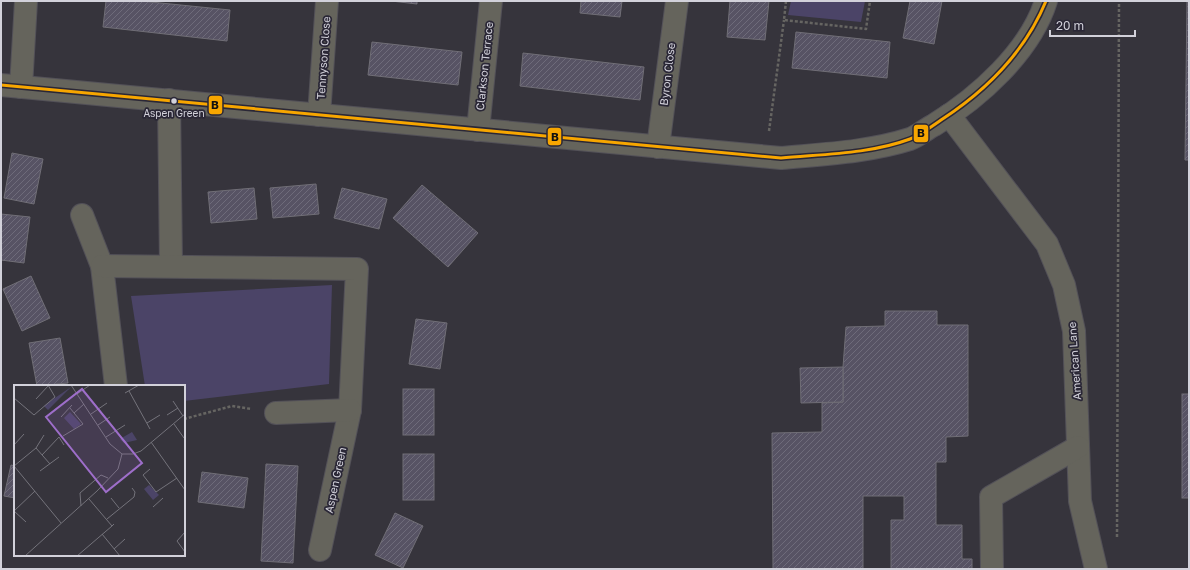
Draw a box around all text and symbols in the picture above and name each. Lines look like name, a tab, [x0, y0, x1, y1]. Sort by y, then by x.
scale bar	[1050, 12, 1135, 38]
street label: Tennyson Close	[314, 16, 332, 100]
text: 20 m	[1056, 18, 1084, 33]
street label: Clarkson Terrace	[473, 21, 495, 111]
street label: Byron Close	[657, 42, 677, 106]
line badge: B	[208, 95, 223, 115]
marker: Aspen Green	[169, 96, 179, 106]
text: B	[211, 98, 219, 111]
place label: Aspen Green	[143, 107, 205, 119]
line badge: B	[913, 124, 929, 143]
text: B	[917, 126, 925, 139]
line badge: B	[547, 127, 562, 146]
text: B	[551, 130, 559, 143]
street label: American Lane	[1065, 322, 1083, 400]
inset map	[14, 385, 185, 556]
street label: Aspen Green	[322, 446, 348, 514]

